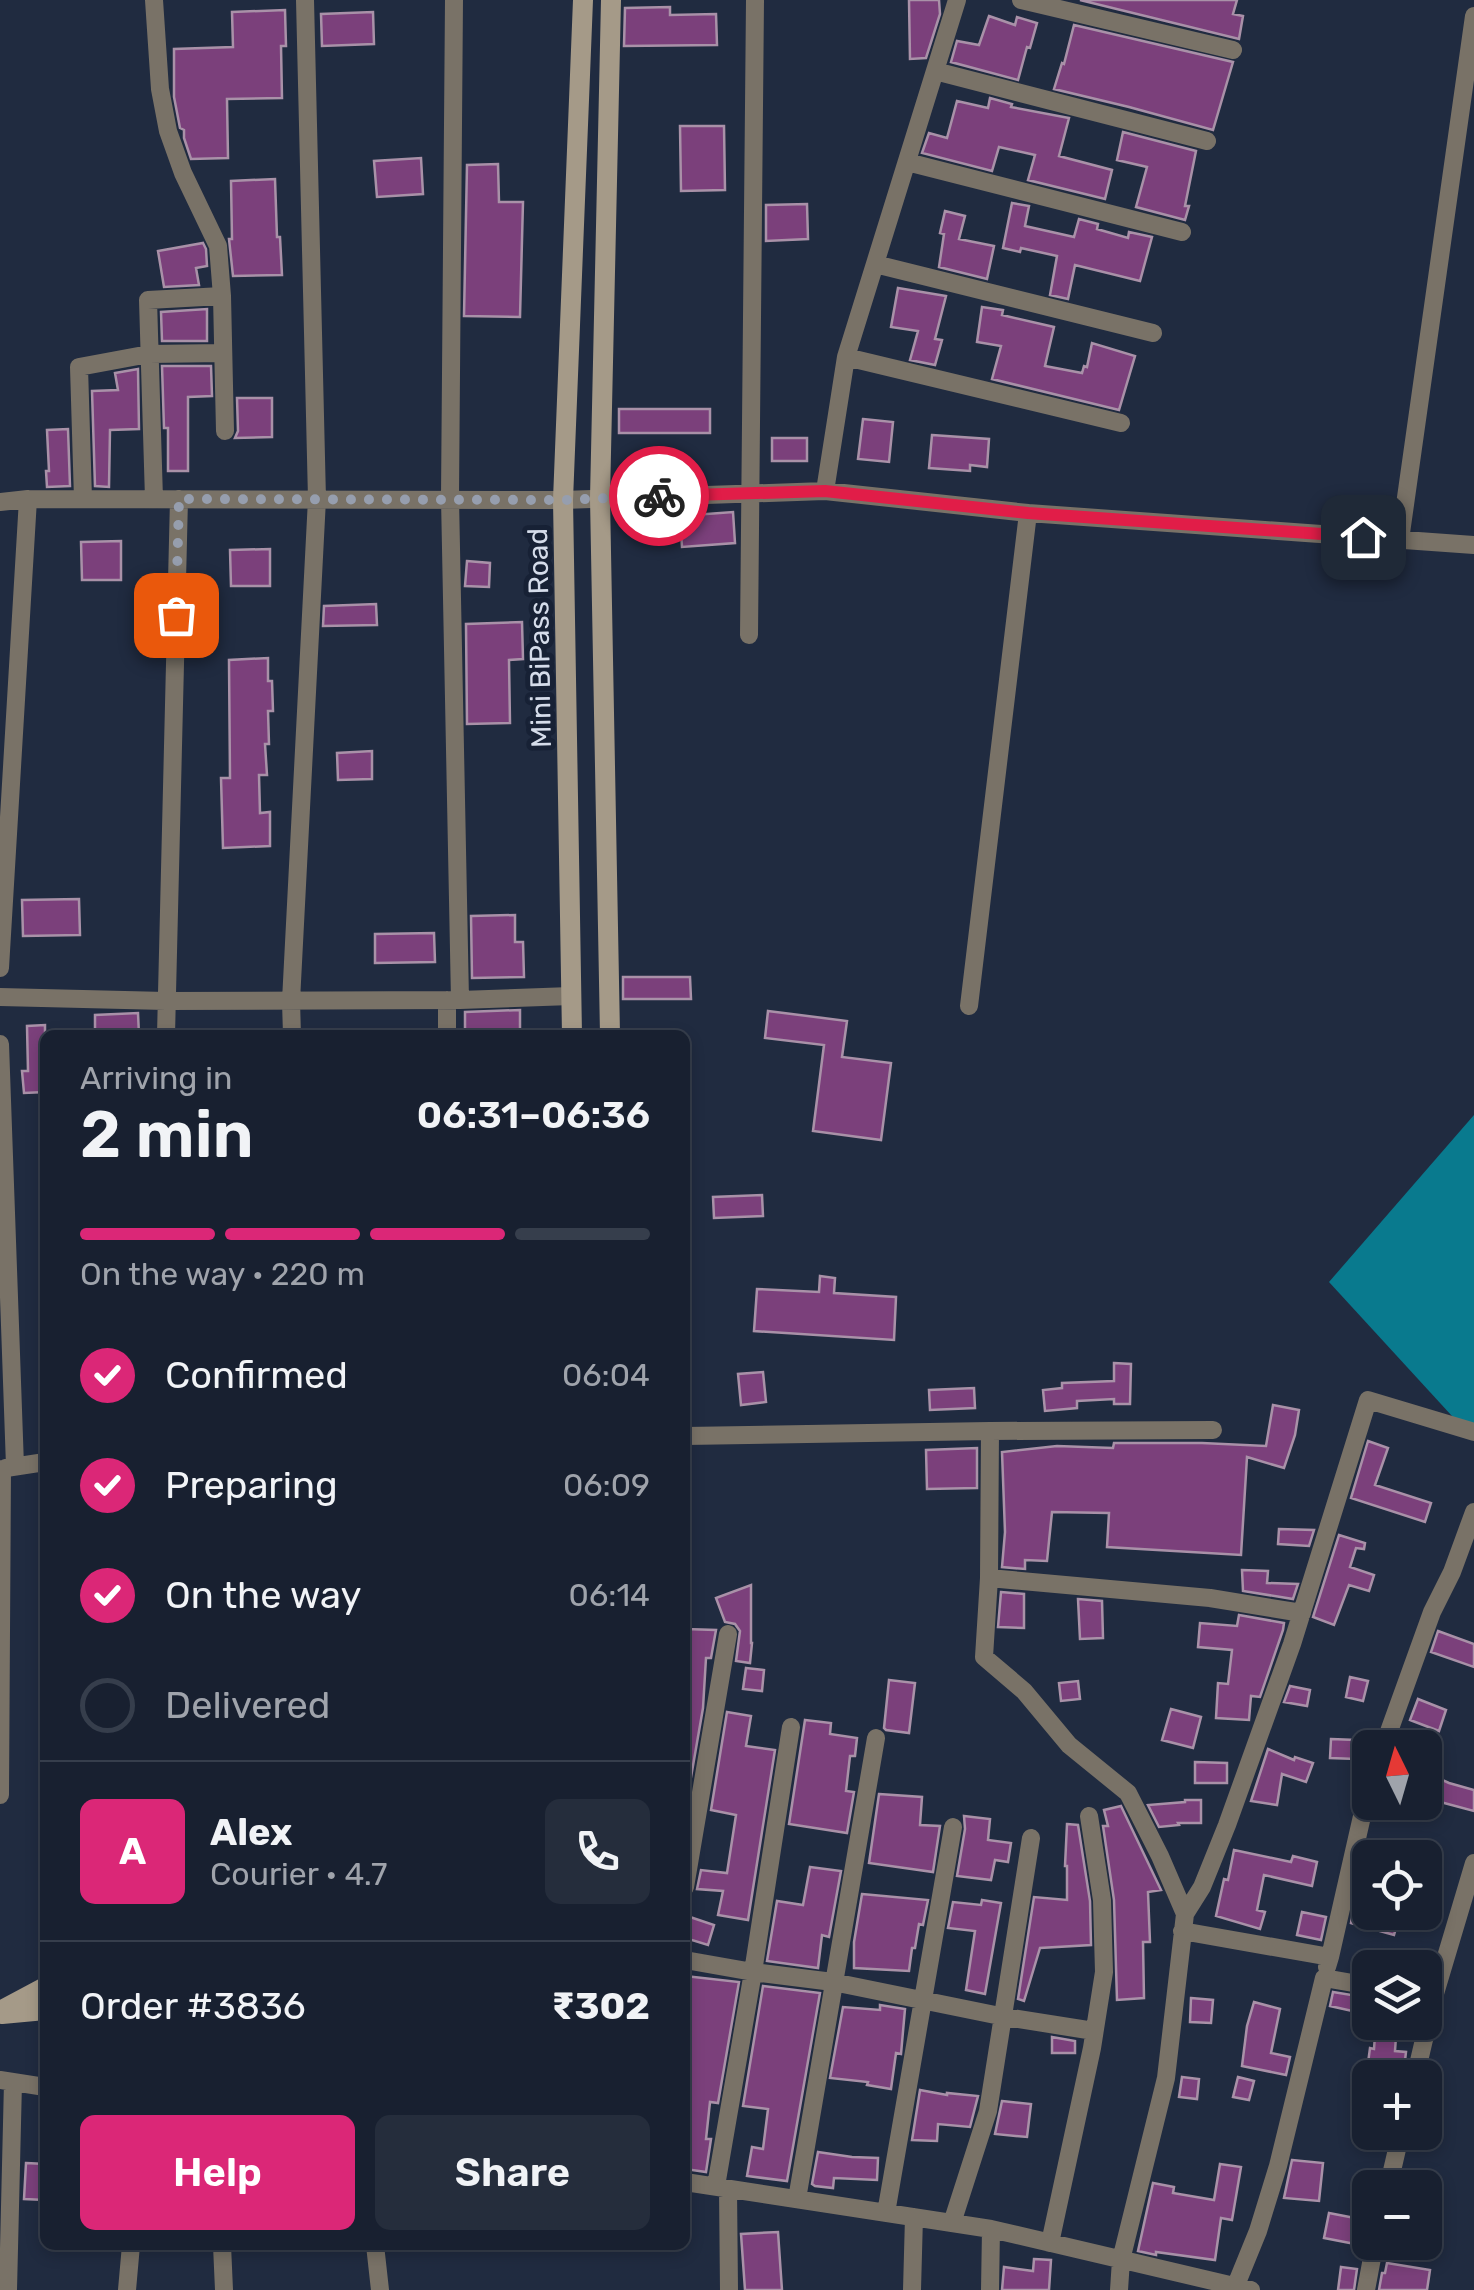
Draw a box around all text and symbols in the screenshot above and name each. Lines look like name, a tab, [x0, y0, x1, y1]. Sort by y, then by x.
courier	[609, 446, 709, 546]
icon: bike	[632, 469, 687, 524]
pin	[1321, 495, 1406, 580]
icon: home	[1336, 510, 1391, 565]
street label: Mini BiPass Road	[521, 528, 558, 748]
pin	[134, 573, 219, 658]
icon: bag	[149, 588, 204, 643]
text: Arriving in	[80, 1059, 232, 1097]
text: 06:31–06:36	[417, 1092, 650, 1138]
text: 2 min	[80, 1096, 254, 1173]
text: On the way · 220 m	[80, 1255, 365, 1293]
icon: check	[80, 1348, 135, 1403]
text: Confirmed	[165, 1352, 348, 1398]
text: 06:04	[562, 1356, 650, 1394]
icon: check	[80, 1458, 135, 1513]
text: Preparing	[165, 1462, 338, 1508]
text: 06:09	[563, 1466, 650, 1504]
icon: check	[80, 1568, 135, 1623]
text: On the way	[165, 1572, 361, 1618]
text: 06:14	[569, 1576, 650, 1614]
text: Delivered	[165, 1682, 330, 1728]
north arrow	[1352, 1730, 1442, 1820]
map controls	[1352, 1730, 1442, 2260]
button: phone	[545, 1799, 650, 1904]
text: Alex	[210, 1809, 292, 1855]
text: A	[119, 1828, 146, 1874]
button: locate	[1352, 1840, 1442, 1930]
text: Courier · 4.7	[210, 1855, 387, 1893]
button: layers	[1352, 1950, 1442, 2040]
text: Order #3836	[80, 1983, 306, 2029]
text: ₹302	[552, 1983, 650, 2029]
button: +	[1352, 2060, 1442, 2150]
button: Help	[80, 2115, 355, 2230]
button: Share	[375, 2115, 650, 2230]
button: −	[1352, 2170, 1442, 2260]

